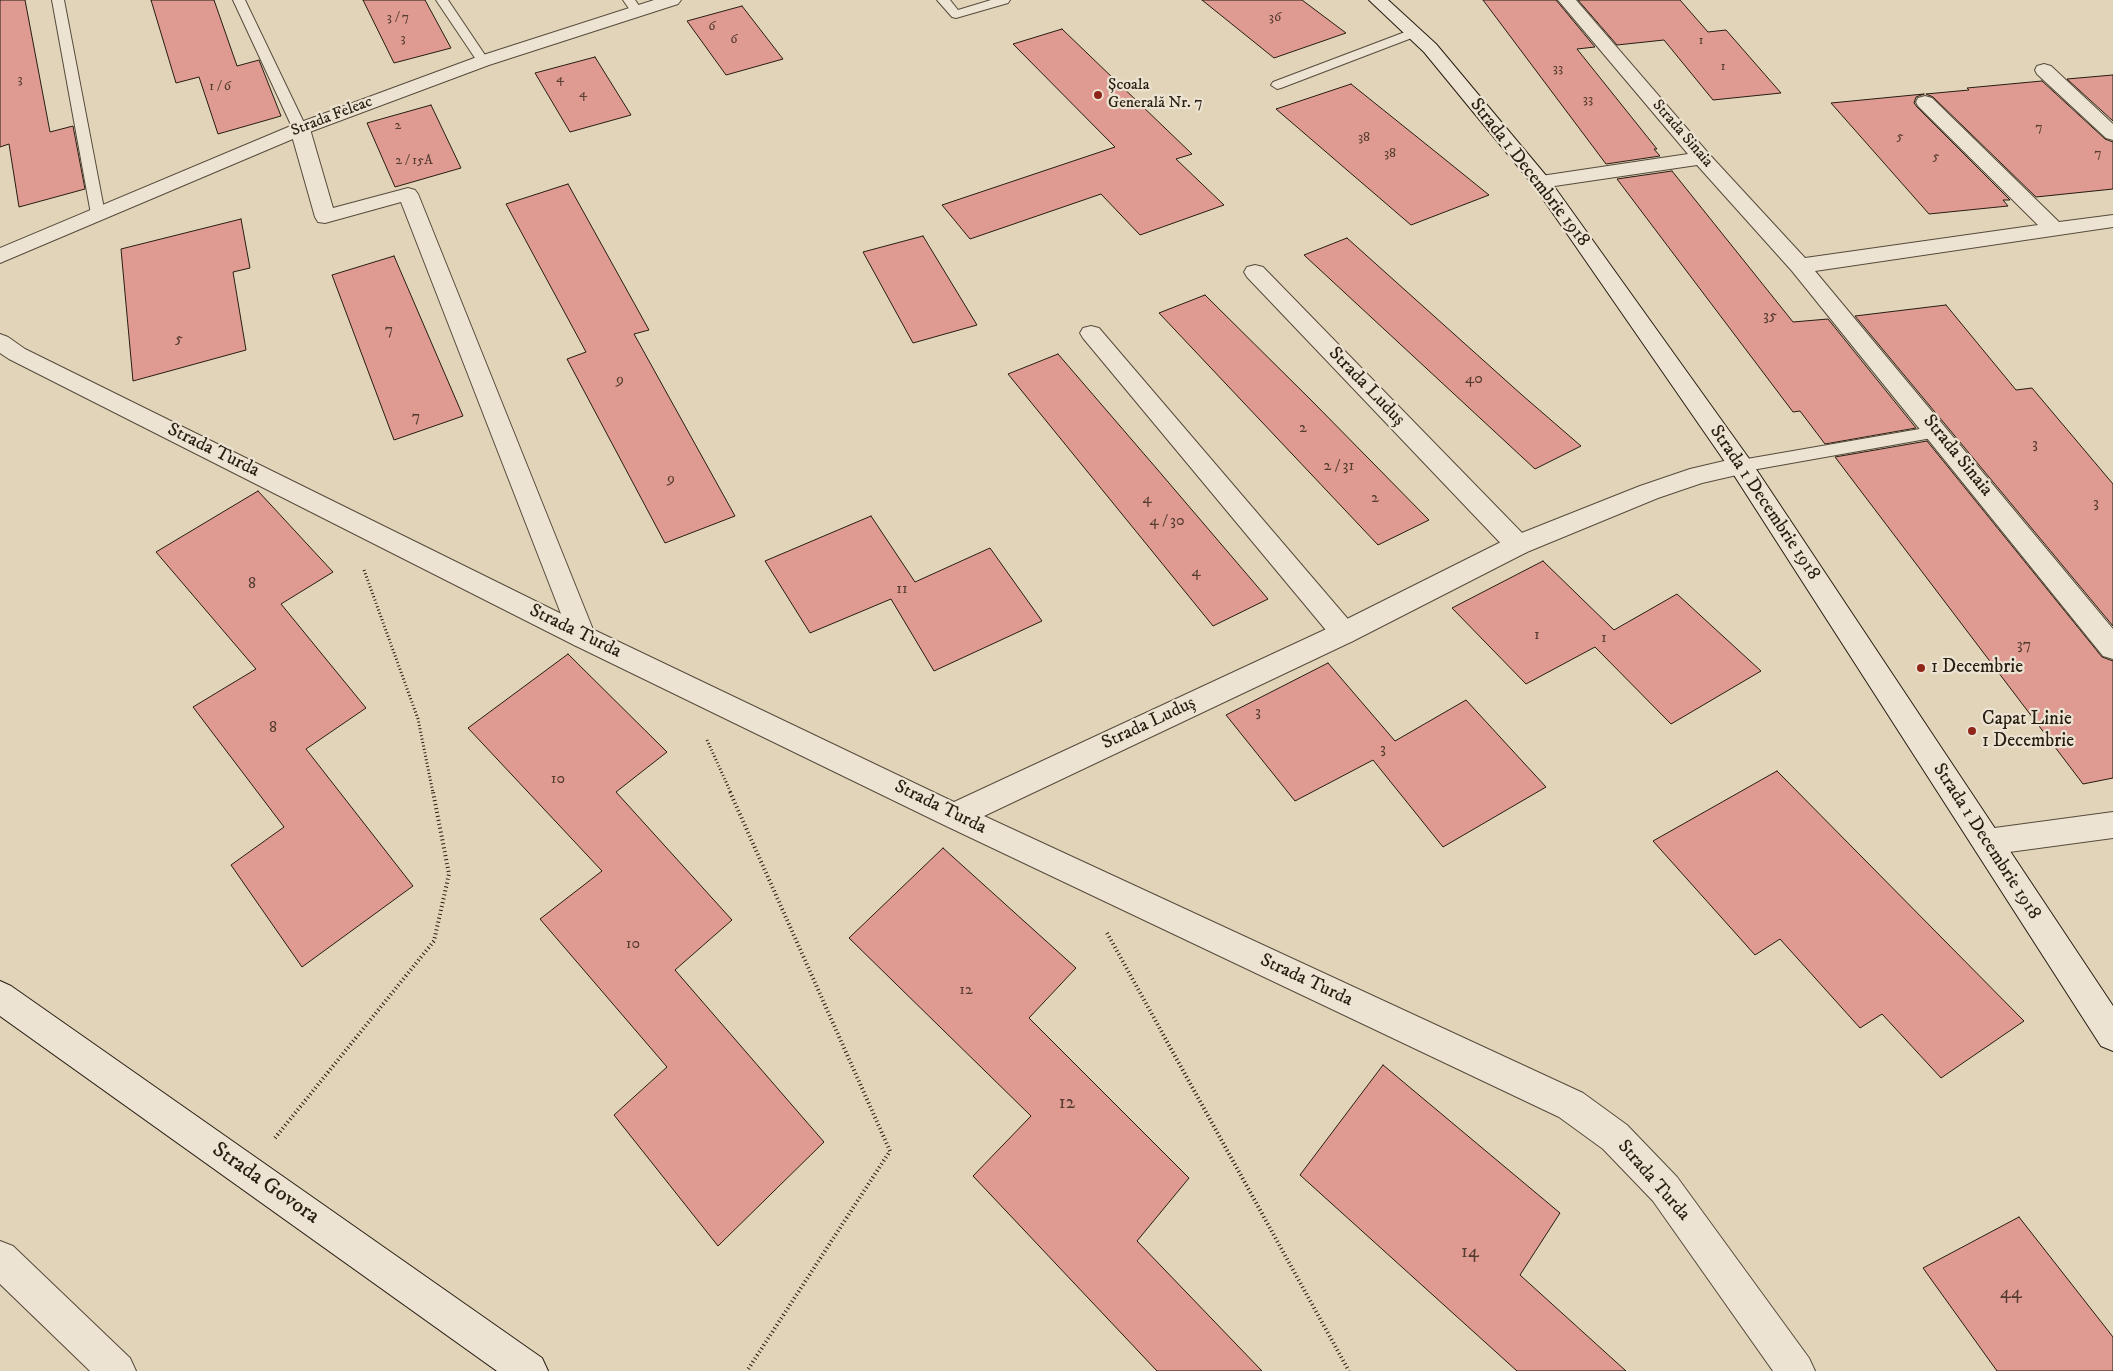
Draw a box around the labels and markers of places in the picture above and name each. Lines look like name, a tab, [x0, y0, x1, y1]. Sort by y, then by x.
place label: Școala Generală Nr. 7	[1108, 76, 1203, 114]
marker: Școala Generală Nr. 7	[1092, 89, 1104, 101]
place label: 1 Decembrie	[1931, 657, 2023, 679]
marker: 1 Decembrie	[1915, 662, 1927, 674]
place label: Capat Linie 1 Decembrie	[1982, 709, 2074, 753]
marker: Capat Linie 1 Decembrie	[1966, 725, 1978, 737]

